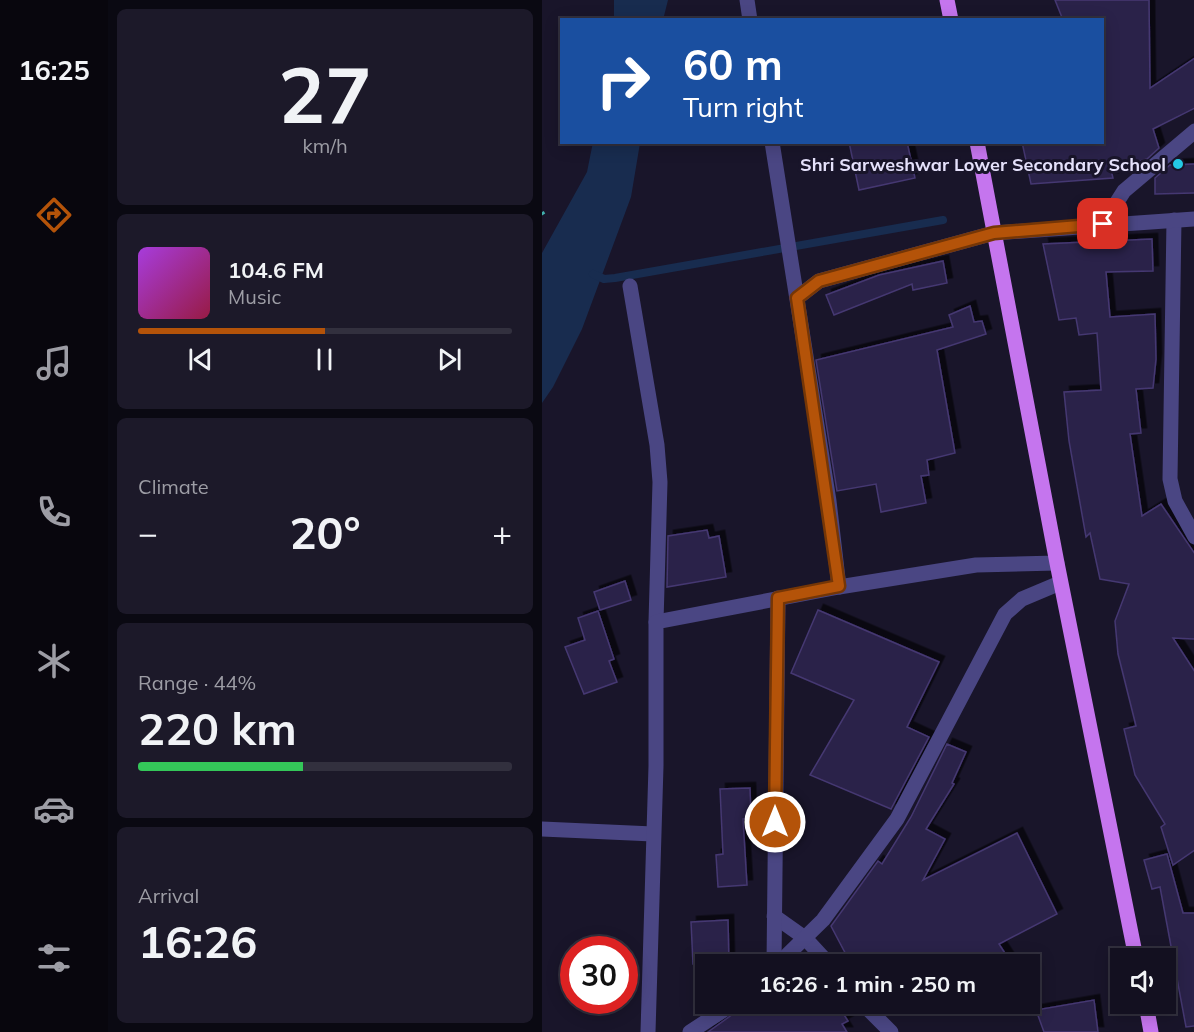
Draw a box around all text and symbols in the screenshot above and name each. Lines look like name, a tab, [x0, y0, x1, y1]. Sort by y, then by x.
text: 60 m	[683, 38, 783, 91]
icon: right	[584, 42, 662, 120]
text: 27	[278, 45, 372, 143]
text: 16:25	[18, 53, 90, 87]
text: Turn right	[683, 90, 803, 124]
text: km/h	[302, 133, 348, 158]
place label: Shri Sarweshwar Lower Secondary School	[800, 153, 1166, 176]
marker: Shri Sarweshwar Lower Secondary School	[1171, 157, 1185, 171]
icon: directions	[33, 194, 75, 236]
pin	[1077, 198, 1128, 249]
icon: arrive	[1086, 207, 1119, 240]
text: 104.6 FM	[228, 256, 324, 284]
text: Music	[228, 284, 281, 309]
icon: music	[33, 342, 75, 384]
icon: previous	[184, 343, 217, 376]
icon: pause	[308, 343, 341, 376]
icon: next	[433, 343, 466, 376]
text: Climate	[138, 474, 209, 499]
icon: phone	[33, 491, 75, 533]
text: 20°	[289, 504, 361, 560]
text: −	[138, 512, 158, 553]
text: +	[492, 512, 512, 553]
icon: climate	[33, 640, 75, 682]
text: Range · 44%	[138, 670, 256, 695]
text: 220 km	[138, 700, 297, 756]
icon: car	[33, 788, 75, 830]
position arrow	[743, 790, 807, 854]
text: Arrival	[138, 883, 199, 908]
text: 16:26	[138, 913, 257, 969]
speed limit sign: 30	[560, 936, 638, 1014]
icon: filters	[33, 937, 75, 979]
map controls	[1110, 948, 1176, 1014]
button: sound	[1110, 948, 1176, 1014]
text: 16:26 · 1 min · 250 m	[759, 970, 976, 998]

